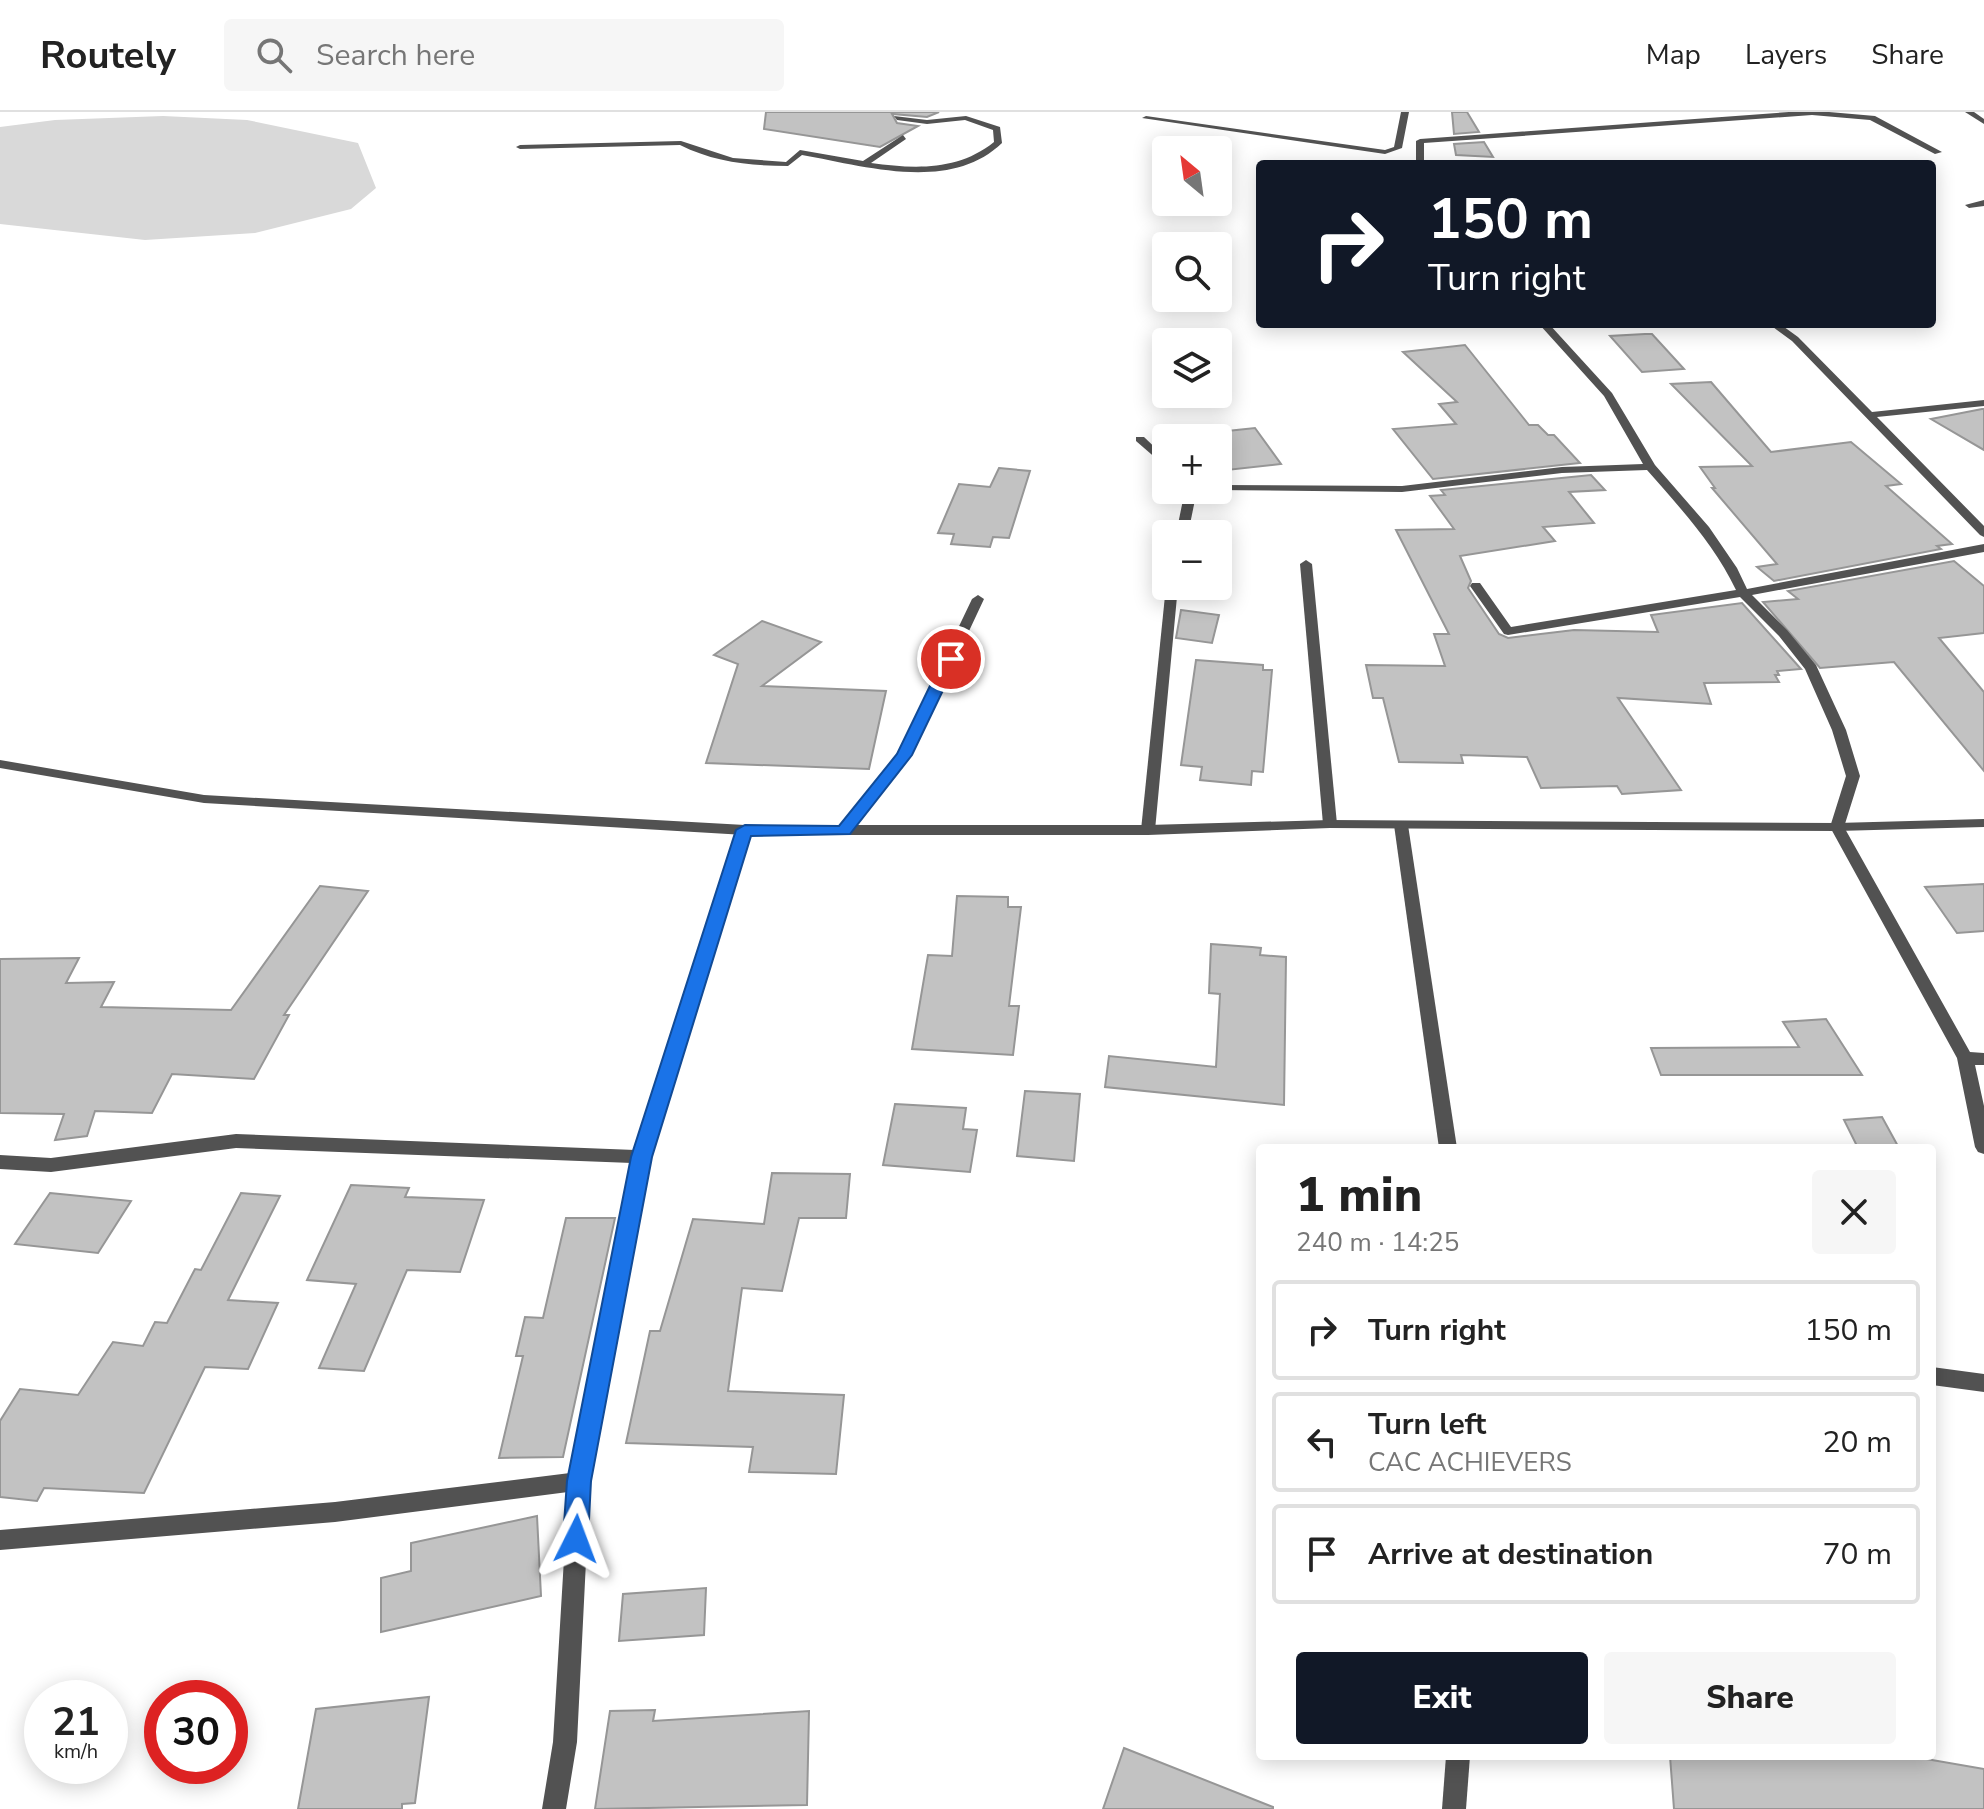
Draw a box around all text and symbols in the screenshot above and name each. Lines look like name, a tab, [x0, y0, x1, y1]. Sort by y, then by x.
search box	[224, 19, 784, 91]
text: Routely	[40, 30, 176, 81]
icon: search	[252, 33, 296, 77]
text: Search here	[316, 35, 475, 76]
text: Map	[1646, 36, 1701, 74]
text: Layers	[1745, 36, 1827, 74]
text: Share	[1871, 36, 1944, 74]
north arrow	[1152, 136, 1232, 216]
map controls	[1152, 136, 1232, 600]
text: 150 m	[1428, 181, 1593, 258]
icon: right	[1296, 192, 1400, 296]
button: search	[1152, 232, 1232, 312]
text: Turn right	[1428, 254, 1585, 303]
button: layers	[1152, 328, 1232, 408]
button: +	[1152, 424, 1232, 504]
button: −	[1152, 520, 1232, 600]
pin	[917, 625, 985, 693]
icon: arrive	[929, 637, 973, 681]
text: 1 min	[1296, 1162, 1422, 1228]
button: close	[1812, 1170, 1896, 1254]
text: 240 m · 14:25	[1296, 1225, 1459, 1260]
icon: right	[1300, 1308, 1344, 1352]
text: Turn right	[1368, 1310, 1506, 1351]
text: 150 m	[1805, 1310, 1892, 1351]
text: Turn left	[1368, 1404, 1486, 1445]
icon: left	[1300, 1420, 1344, 1464]
text: 20 m	[1823, 1422, 1892, 1463]
text: CAC ACHIEVERS	[1368, 1445, 1572, 1480]
position arrow	[534, 1497, 618, 1581]
icon: arrive	[1300, 1532, 1344, 1576]
text: Arrive at destination	[1368, 1534, 1653, 1575]
text: 70 m	[1823, 1534, 1892, 1575]
button: Exit	[1296, 1652, 1588, 1744]
button: Share	[1604, 1652, 1896, 1744]
speed limit sign: 30	[144, 1680, 248, 1784]
text: 21	[52, 1695, 100, 1749]
text: km/h	[54, 1738, 98, 1765]

